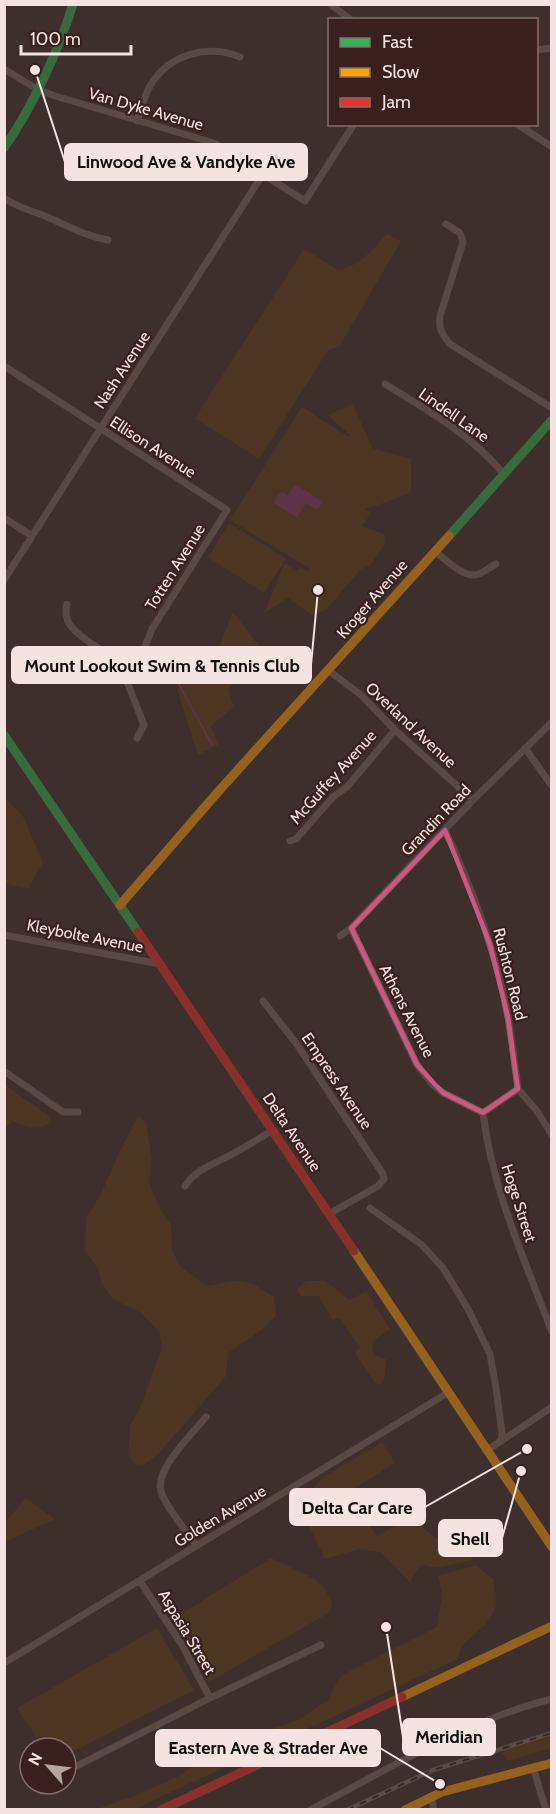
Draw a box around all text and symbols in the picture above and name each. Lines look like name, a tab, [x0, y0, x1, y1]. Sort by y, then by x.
scale bar	[21, 18, 130, 56]
legend	[328, 18, 538, 126]
text: 100 m	[30, 28, 81, 50]
text: Fast	[382, 31, 413, 53]
text: Slow	[382, 61, 419, 83]
street label: Van Dyke Avenue	[86, 84, 206, 134]
text: Jam	[381, 91, 411, 113]
callout: Linwood Ave & Vandyke Ave	[65, 144, 307, 180]
text: Linwood Ave & Vandyke Ave	[77, 151, 295, 173]
street label: Nash Avenue	[90, 328, 154, 412]
street label: Lindell Lane	[415, 384, 493, 446]
street label: Ellison Avenue	[107, 412, 199, 482]
street label: Totten Avenue	[141, 520, 209, 614]
street label: Kroger Avenue	[333, 556, 411, 642]
callout: Mount Lookout Swim & Tennis Club	[12, 647, 311, 683]
text: Mount Lookout Swim & Tennis Club	[24, 655, 300, 677]
street label: Overland Avenue	[362, 678, 460, 772]
street label: McGuffey Avenue	[286, 726, 380, 828]
street label: Grandin Road	[397, 780, 475, 860]
street label: Kleybolte Avenue	[25, 915, 145, 957]
street label: Rushton Road	[489, 926, 531, 1022]
street label: Athens Avenue	[375, 961, 439, 1061]
street label: Empress Avenue	[298, 1029, 376, 1133]
street label: Delta Avenue	[259, 1089, 325, 1175]
street label: Hoge Street	[497, 1162, 541, 1245]
street label: Golden Avenue	[171, 1481, 269, 1551]
callout: Delta Car Care	[290, 1489, 425, 1525]
text: Delta Car Care	[302, 1497, 412, 1519]
callout: Shell	[439, 1520, 502, 1556]
text: Shell	[451, 1528, 490, 1550]
street label: Aspasia Street	[154, 1586, 220, 1678]
callout: Meridian	[403, 1719, 495, 1755]
text: Meridian	[415, 1726, 483, 1748]
callout: Eastern Ave & Strader Ave	[156, 1730, 380, 1766]
north arrow	[18, 1736, 78, 1796]
text: Eastern Ave & Strader Ave	[168, 1737, 368, 1759]
text: N	[24, 1750, 46, 1769]

